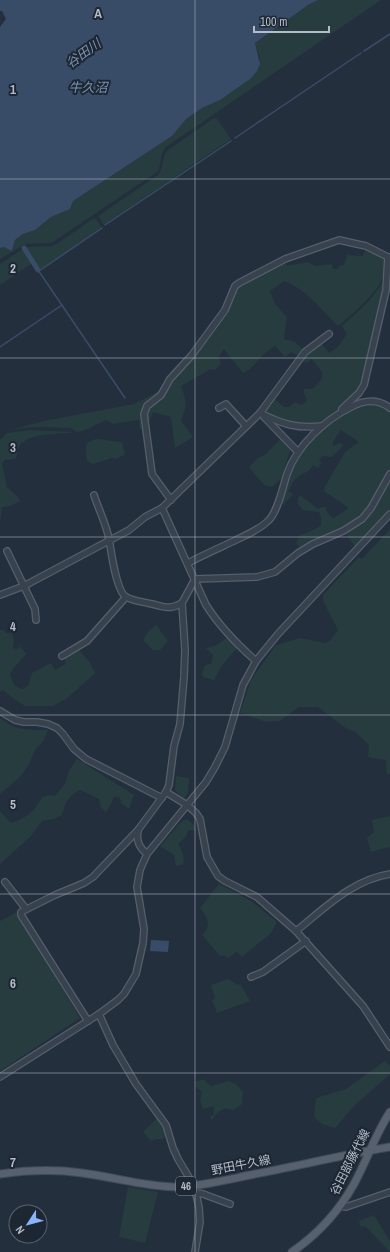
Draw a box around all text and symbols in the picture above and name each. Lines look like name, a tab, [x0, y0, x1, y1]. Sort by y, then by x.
text: A	[94, 5, 102, 22]
scale bar	[254, 8, 329, 34]
text: 100 m	[260, 14, 287, 30]
water label: 谷田川	[63, 34, 106, 72]
water label: 牛久沼	[68, 79, 109, 96]
text: 1	[10, 81, 16, 98]
text: 2	[10, 260, 16, 277]
text: 3	[10, 439, 16, 456]
text: 4	[10, 618, 16, 635]
text: 5	[10, 796, 16, 813]
text: 6	[10, 975, 16, 992]
street label: 谷田部藤代線	[327, 1126, 373, 1198]
street label: 野田牛久線	[210, 1151, 272, 1179]
text: 7	[10, 1154, 16, 1171]
road number: 46	[176, 1177, 196, 1195]
north arrow	[8, 1204, 48, 1244]
text: N	[12, 1223, 27, 1237]

